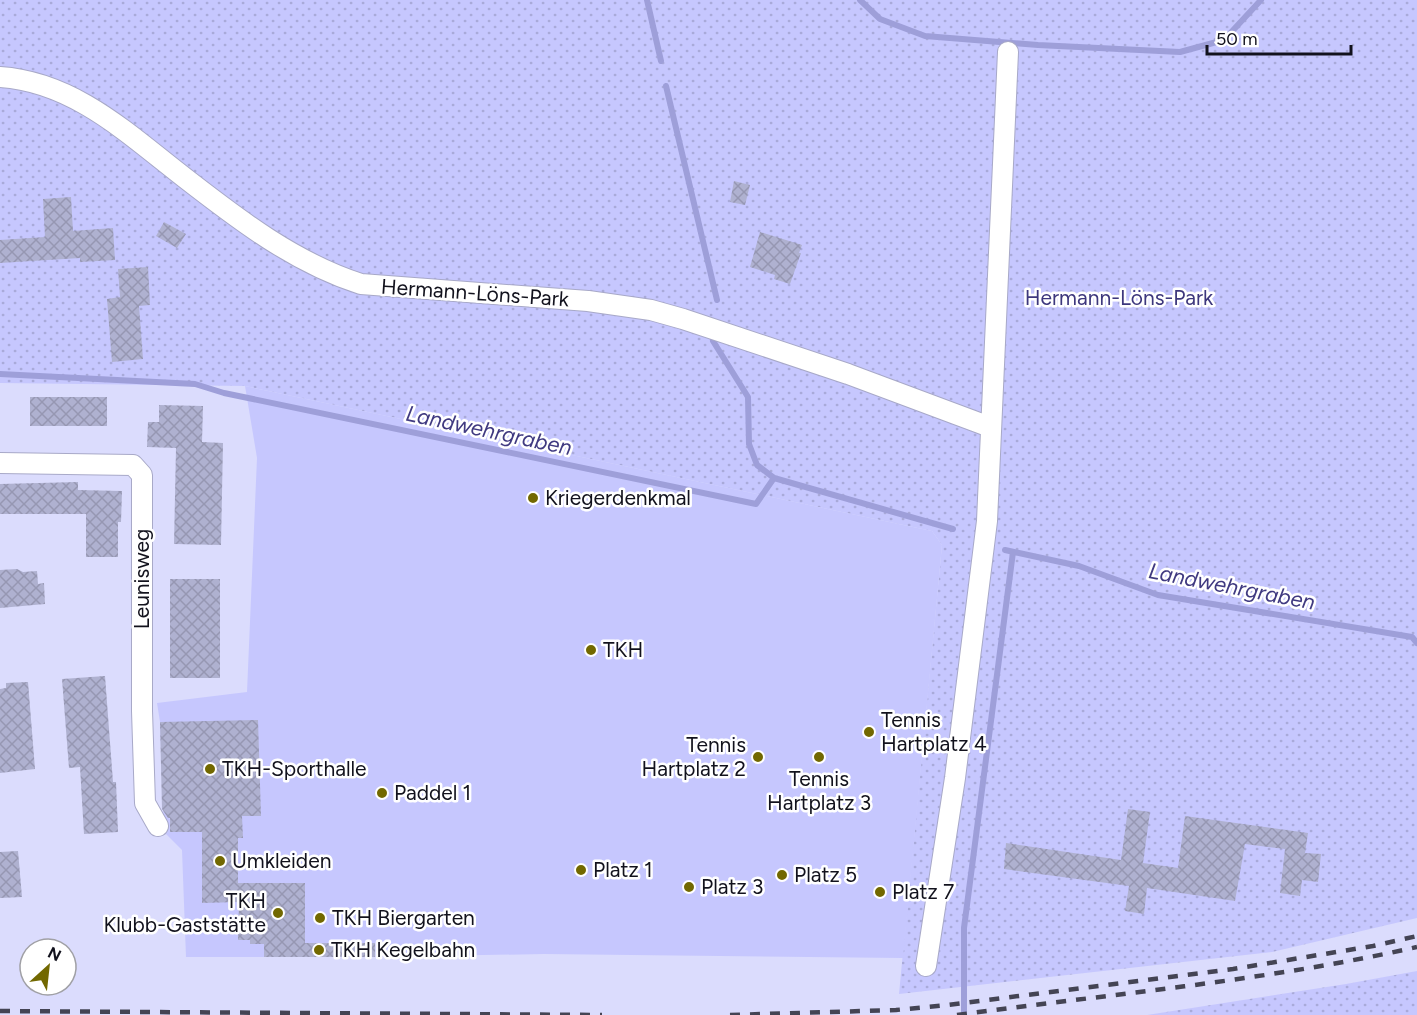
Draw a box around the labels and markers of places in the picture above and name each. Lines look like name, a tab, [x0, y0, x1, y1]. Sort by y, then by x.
place label: Kriegerdenkmal	[545, 485, 691, 510]
marker: Kriegerdenkmal	[526, 491, 540, 505]
place label: TKH	[603, 637, 643, 662]
marker: TKH	[584, 643, 598, 657]
place label: Tennis Hartplatz 4	[881, 707, 987, 756]
marker: Tennis Hartplatz 4	[862, 725, 876, 739]
place label: Tennis Hartplatz 2	[642, 732, 746, 781]
marker: Tennis Hartplatz 2	[751, 750, 765, 764]
marker: Tennis Hartplatz 3	[812, 750, 826, 764]
place label: TKH-Sporthalle	[222, 756, 367, 781]
marker: TKH-Sporthalle	[203, 762, 217, 776]
place label: Tennis Hartplatz 3	[767, 766, 871, 815]
place label: Paddel 1	[394, 780, 471, 805]
marker: Paddel 1	[375, 786, 389, 800]
place label: Umkleiden	[232, 848, 331, 873]
marker: Umkleiden	[213, 854, 227, 868]
place label: Platz 1	[593, 857, 653, 882]
place label: Platz 5	[794, 862, 857, 887]
marker: Platz 1	[574, 863, 588, 877]
marker: Platz 5	[775, 868, 789, 882]
place label: Platz 3	[701, 874, 763, 899]
place label: Platz 7	[892, 879, 954, 904]
marker: Platz 3	[682, 880, 696, 894]
marker: Platz 7	[873, 885, 887, 899]
place label: TKH Klubb-Gaststätte	[103, 888, 266, 937]
place label: TKH Biergarten	[332, 905, 475, 930]
marker: TKH Klubb-Gaststätte	[271, 906, 285, 920]
marker: TKH Biergarten	[313, 911, 327, 925]
place label: TKH Kegelbahn	[331, 937, 475, 962]
marker: TKH Kegelbahn	[312, 943, 326, 957]

